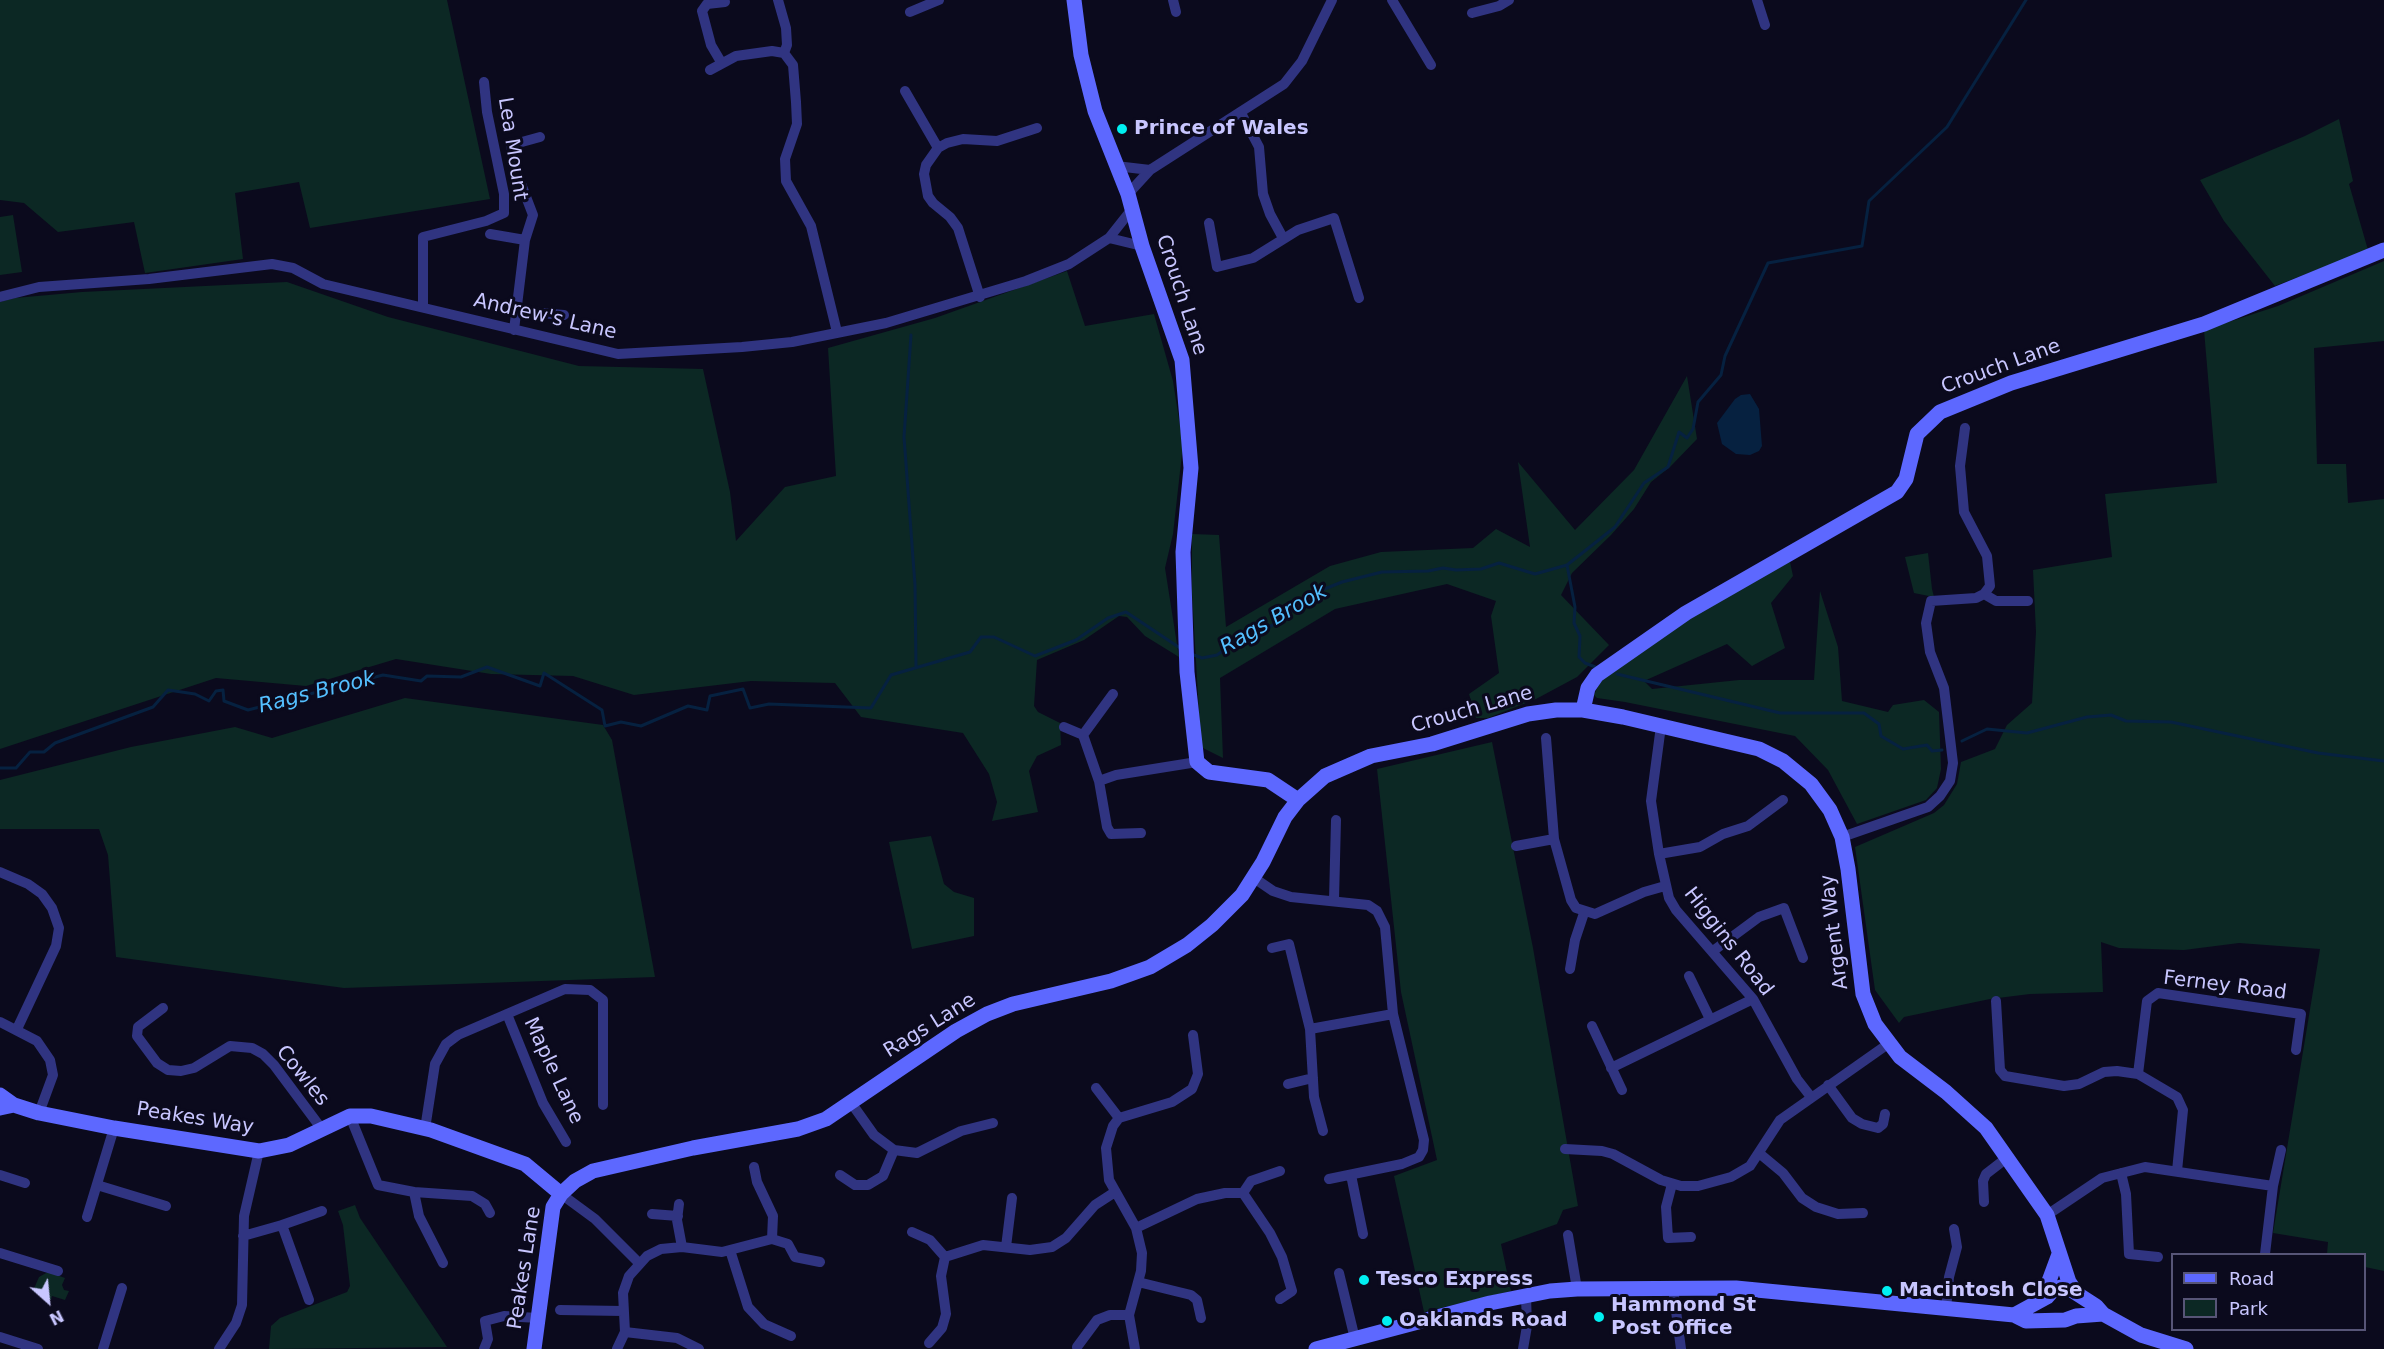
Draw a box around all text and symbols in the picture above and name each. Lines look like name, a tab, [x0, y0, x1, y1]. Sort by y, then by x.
street label: Lea Mount	[492, 96, 532, 202]
place label: Prince of Wales	[1134, 117, 1309, 141]
marker: Prince of Wales	[1115, 122, 1129, 136]
street label: Crouch Lane	[1150, 232, 1212, 358]
street label: Andrew's Lane	[471, 289, 619, 345]
street label: Crouch Lane	[1938, 334, 2064, 400]
water label: Rags Brook	[1216, 579, 1332, 661]
water label: Rags Brook	[256, 666, 378, 720]
street label: Crouch Lane	[1409, 681, 1535, 739]
street label: Argent Way	[1816, 873, 1854, 991]
street label: Higgins Road	[1678, 883, 1778, 1001]
street label: Ferney Road	[2162, 967, 2288, 1005]
street label: Rags Lane	[880, 988, 980, 1064]
street label: Maple Lane	[518, 1014, 588, 1128]
street label: Cowles	[270, 1041, 334, 1111]
street label: Peakes Way	[135, 1098, 255, 1140]
street label: Peakes Lane	[503, 1205, 547, 1331]
legend	[2171, 1253, 2366, 1331]
place label: Tesco Express	[1376, 1268, 1533, 1292]
text: Road	[2229, 1268, 2274, 1289]
north arrow	[18, 1271, 78, 1331]
marker: Tesco Express	[1357, 1273, 1371, 1287]
place label: Macintosh Close	[1899, 1279, 2082, 1303]
marker: Macintosh Close	[1880, 1284, 1894, 1298]
place label: Hammond St Post Office	[1611, 1294, 1756, 1341]
text: Park	[2229, 1298, 2268, 1319]
text: N	[46, 1306, 67, 1329]
place label: Oaklands Road	[1399, 1309, 1568, 1333]
marker: Hammond St Post Office	[1592, 1310, 1606, 1324]
marker: Oaklands Road	[1380, 1314, 1394, 1328]

